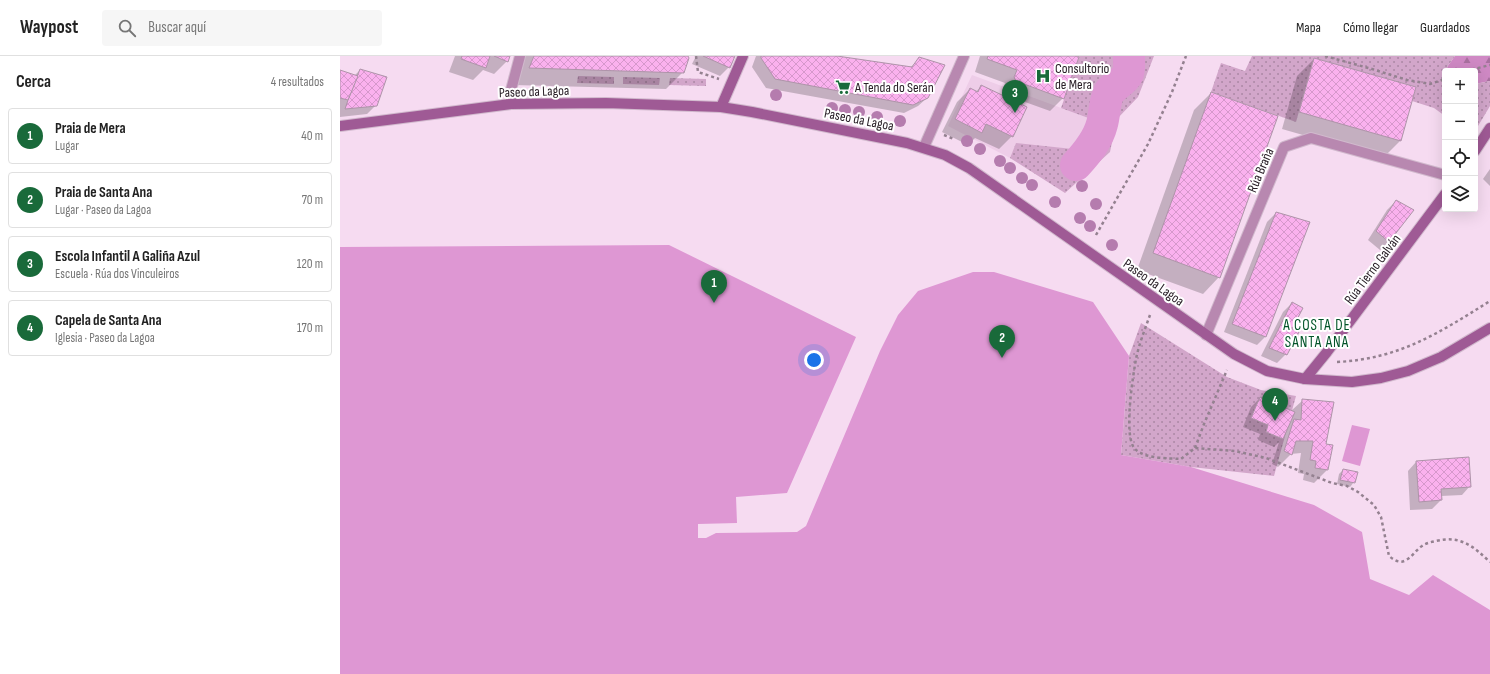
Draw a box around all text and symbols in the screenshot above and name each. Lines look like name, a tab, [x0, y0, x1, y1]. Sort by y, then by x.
search box	[102, 10, 382, 46]
text: Waypost	[20, 16, 78, 39]
icon: search	[116, 17, 138, 39]
text: Buscar aquí	[148, 18, 206, 37]
text: Mapa	[1296, 19, 1321, 36]
text: Cómo llegar	[1343, 19, 1398, 36]
text: Guardados	[1420, 19, 1470, 36]
place label: Consultorio de Mera	[1055, 60, 1110, 93]
hospital icon: Consultorio de Mera	[1034, 67, 1052, 85]
map controls	[1442, 68, 1478, 212]
button: +	[1442, 68, 1478, 104]
text: Cerca	[16, 72, 51, 92]
text: 4 resultados	[271, 74, 324, 90]
supermarket icon: A Tenda do Serán	[834, 78, 852, 96]
place label: A Tenda do Serán	[854, 79, 934, 96]
pin: 3	[1002, 80, 1028, 113]
street label: Paseo da Lagoa	[498, 82, 570, 101]
street label: Paseo da Lagoa	[823, 104, 895, 135]
button: −	[1442, 104, 1478, 140]
text: Praia de Mera	[55, 119, 126, 138]
text: 1	[27, 128, 33, 144]
text: 40 m	[301, 128, 323, 144]
text: Lugar	[55, 138, 79, 154]
button: locate	[1442, 140, 1478, 176]
street label: Rúa Braña	[1244, 145, 1277, 195]
button: layers	[1442, 176, 1478, 212]
text: Praia de Santa Ana	[55, 183, 152, 202]
text: 2	[27, 192, 33, 208]
text: 70 m	[302, 192, 323, 208]
text: Lugar · Paseo da Lagoa	[55, 202, 151, 218]
street label: Rúa Tierno Galván	[1341, 231, 1404, 308]
text: Escola Infantil A Galiña Azul	[55, 247, 200, 266]
street label: Paseo da Lagoa	[1120, 255, 1187, 310]
text: 3	[27, 256, 33, 272]
text: 120 m	[297, 256, 323, 272]
text: Escuela · Rúa dos Vinculeiros	[55, 266, 179, 282]
pin: 1	[701, 270, 727, 303]
text: Capela de Santa Ana	[55, 311, 162, 330]
district label: A COSTA DE SANTA ANA	[1282, 316, 1351, 352]
text: 4	[27, 320, 33, 336]
text: 170 m	[297, 320, 323, 336]
pin: 2	[989, 325, 1015, 358]
text: Iglesia · Paseo da Lagoa	[55, 330, 155, 346]
your location	[804, 350, 824, 370]
pin: 4	[1262, 388, 1288, 421]

